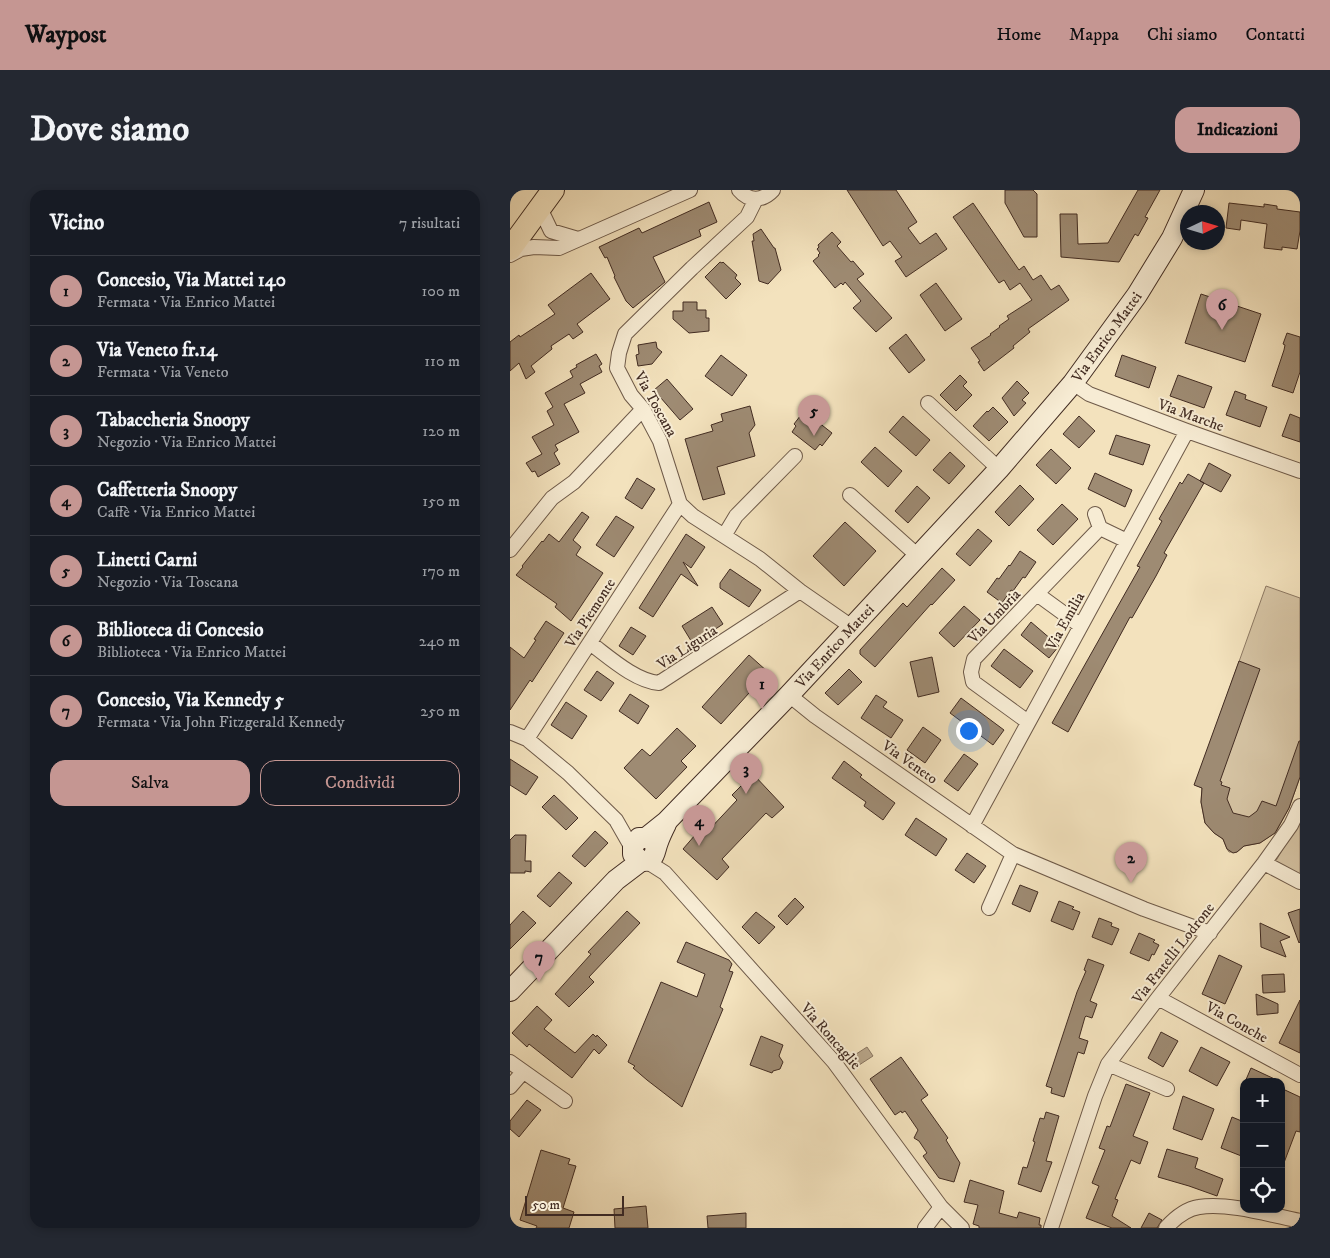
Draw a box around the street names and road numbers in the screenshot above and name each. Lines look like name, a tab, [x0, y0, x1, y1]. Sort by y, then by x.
street label: Via Enrico Mattei	[1067, 288, 1147, 387]
street label: Via Toscana	[629, 367, 682, 441]
street label: Via Marche	[1154, 394, 1226, 436]
street label: Via Piemonte	[560, 575, 620, 652]
street label: Via Umbria	[963, 585, 1025, 648]
street label: Via Emilia	[1041, 588, 1089, 654]
street label: Via Enrico Mattei	[791, 600, 879, 693]
street label: Via Liguria	[653, 621, 721, 674]
street label: Via Veneto	[877, 736, 941, 789]
street label: Via Fratelli Lodrone	[1127, 899, 1219, 1008]
street label: Via Conche	[1201, 997, 1271, 1047]
street label: Via Roncaglie	[796, 998, 865, 1074]

